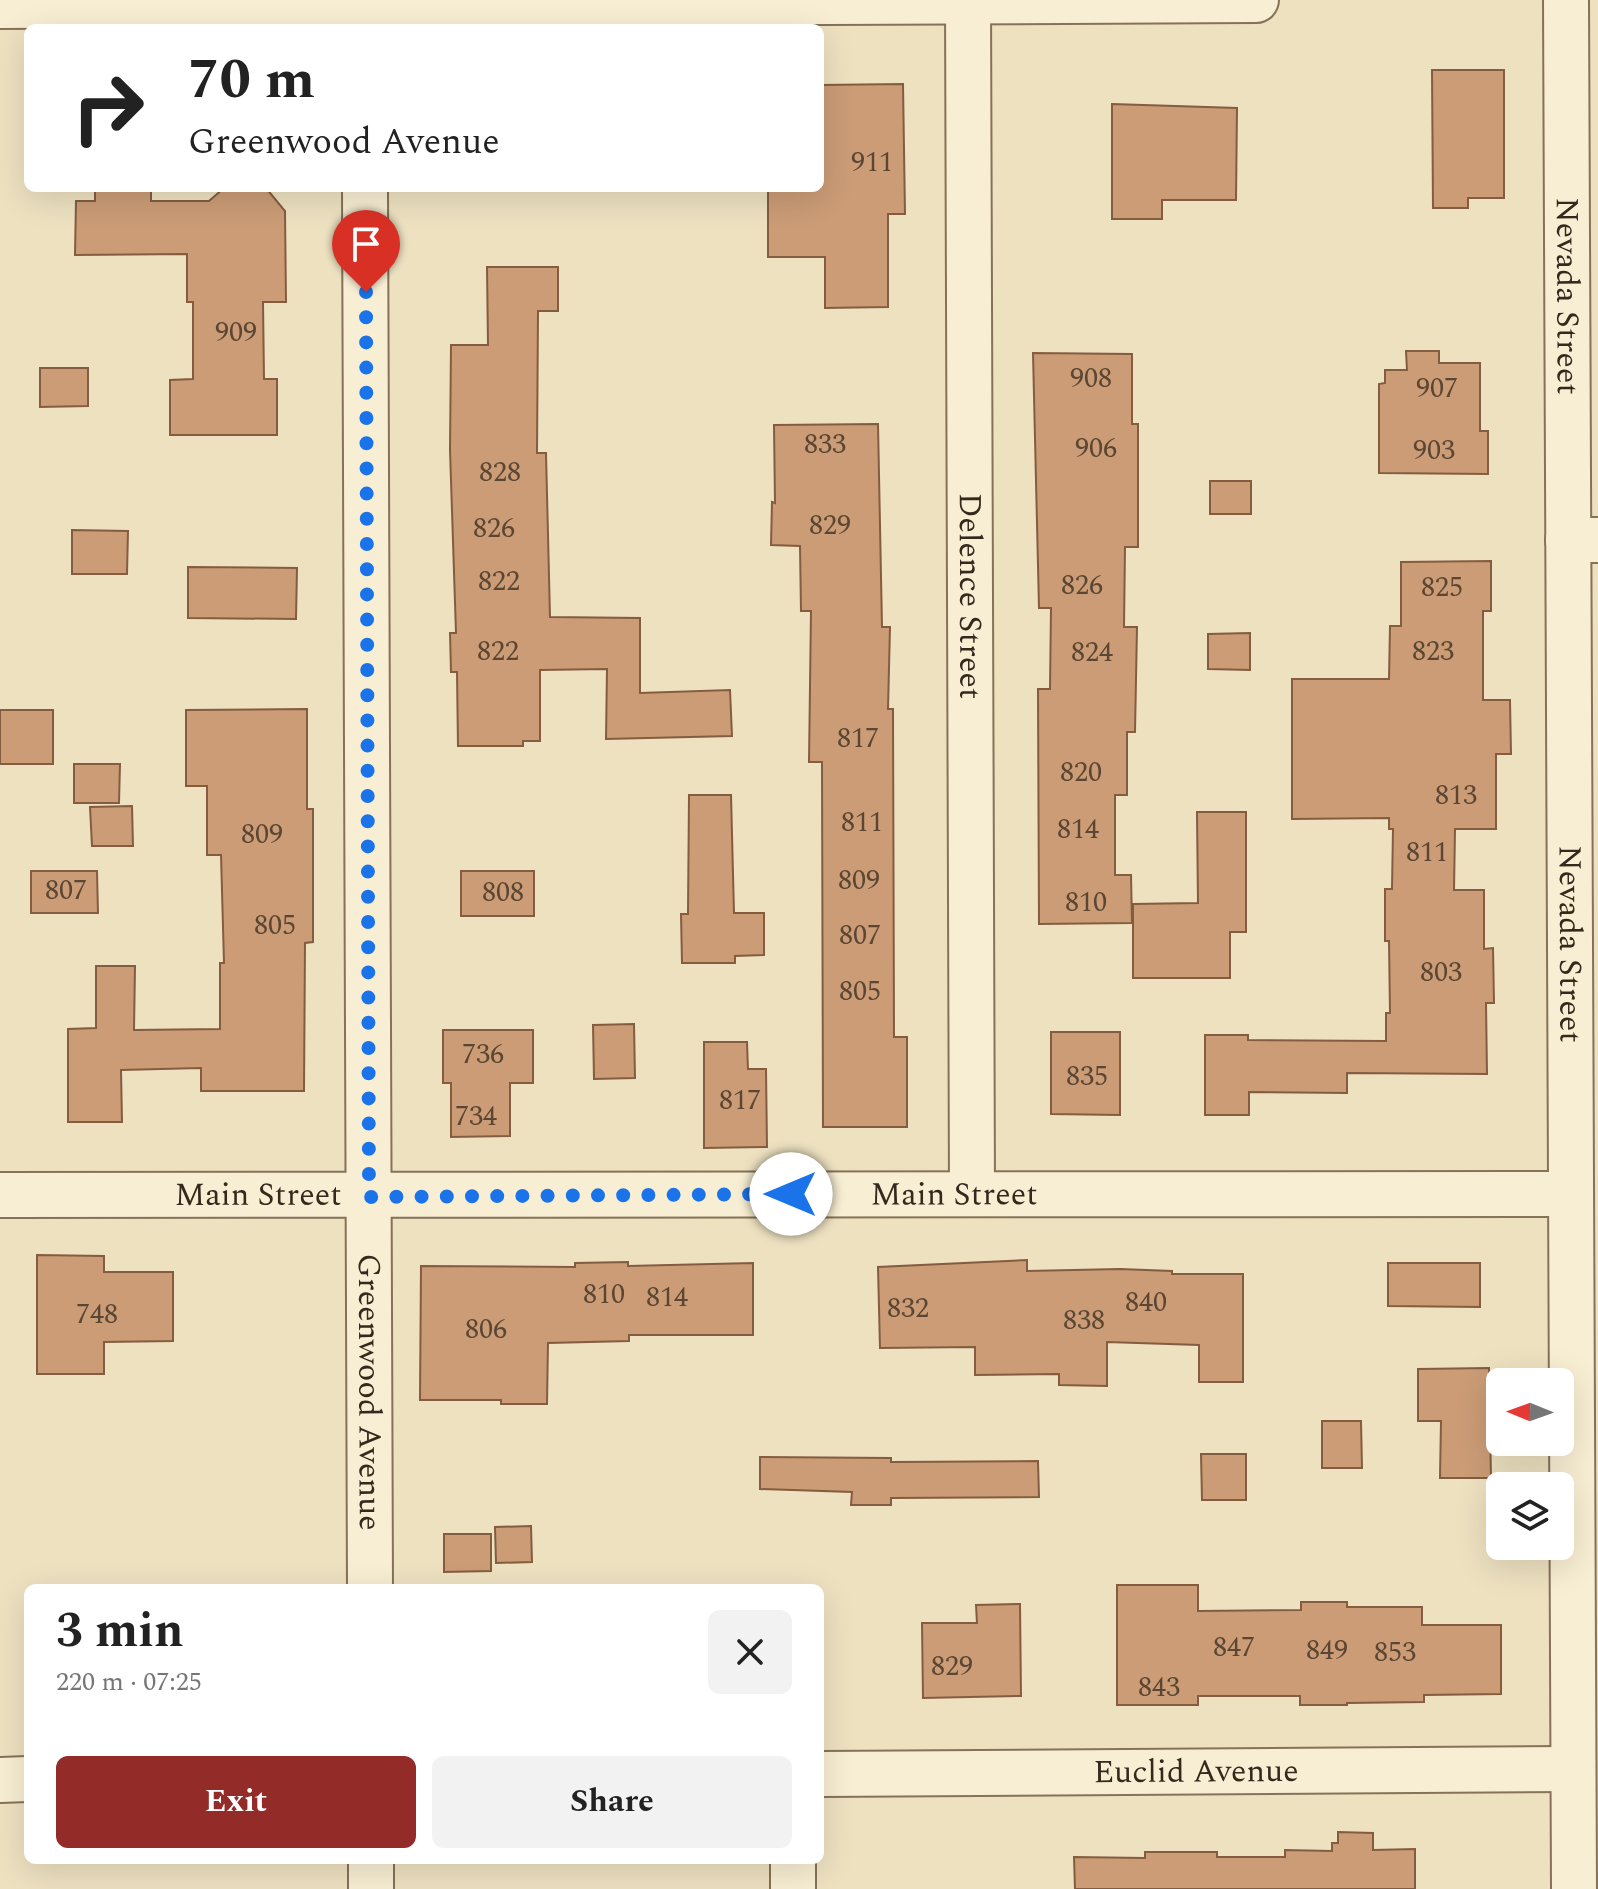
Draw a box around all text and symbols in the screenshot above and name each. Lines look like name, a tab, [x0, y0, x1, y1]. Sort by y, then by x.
text: 70 m	[188, 38, 315, 123]
icon: right	[56, 56, 160, 160]
text: Greenwood Avenue	[188, 115, 500, 170]
house number: 911	[851, 141, 893, 184]
street label: Nevada Street	[1542, 197, 1592, 395]
pin	[332, 210, 400, 292]
icon: arrive	[344, 222, 388, 266]
house number: 909	[215, 311, 257, 354]
house number: 908	[1070, 357, 1112, 400]
house number: 907	[1416, 367, 1458, 410]
house number: 833	[804, 423, 846, 466]
house number: 906	[1075, 427, 1117, 470]
house number: 903	[1413, 429, 1455, 472]
house number: 828	[479, 451, 521, 494]
street label: Delence Street	[945, 493, 995, 699]
house number: 829	[809, 504, 851, 547]
house number: 826	[473, 507, 515, 550]
house number: 822	[478, 560, 520, 603]
house number: 826	[1061, 564, 1103, 607]
house number: 825	[1421, 566, 1463, 609]
house number: 822	[477, 630, 519, 673]
house number: 823	[1412, 630, 1454, 673]
house number: 824	[1071, 631, 1113, 674]
house number: 817	[837, 717, 879, 760]
house number: 820	[1060, 751, 1102, 794]
house number: 813	[1435, 774, 1477, 817]
house number: 811	[841, 801, 883, 844]
house number: 814	[1057, 808, 1099, 851]
house number: 809	[241, 813, 283, 856]
house number: 811	[1406, 831, 1448, 874]
street label: Nevada Street	[1545, 845, 1595, 1043]
house number: 809	[838, 859, 880, 902]
house number: 807	[45, 869, 87, 912]
house number: 808	[482, 871, 524, 914]
house number: 810	[1065, 881, 1107, 924]
house number: 805	[254, 904, 296, 947]
house number: 807	[839, 914, 881, 957]
house number: 803	[1420, 951, 1462, 994]
house number: 805	[839, 970, 881, 1013]
house number: 736	[462, 1033, 504, 1076]
house number: 835	[1066, 1055, 1108, 1098]
house number: 817	[719, 1079, 761, 1122]
house number: 734	[455, 1095, 497, 1138]
position arrow	[749, 1152, 833, 1236]
street label: Main Street	[174, 1170, 342, 1219]
street label: Main Street	[870, 1170, 1038, 1219]
street label: Greenwood Avenue	[344, 1253, 394, 1531]
house number: 810	[583, 1273, 625, 1316]
house number: 814	[646, 1276, 688, 1319]
house number: 840	[1125, 1281, 1167, 1324]
house number: 832	[887, 1287, 929, 1330]
house number: 748	[76, 1293, 118, 1336]
house number: 838	[1063, 1299, 1105, 1342]
house number: 806	[465, 1308, 507, 1351]
north arrow	[1486, 1368, 1574, 1456]
map controls	[1486, 1368, 1574, 1560]
button: layers	[1486, 1472, 1574, 1560]
text: 3 min	[56, 1595, 184, 1668]
button: close	[708, 1610, 792, 1694]
house number: 847	[1213, 1626, 1255, 1669]
house number: 849	[1306, 1629, 1348, 1672]
house number: 853	[1374, 1631, 1416, 1674]
house number: 829	[931, 1645, 973, 1688]
text: 220 m · 07:25	[56, 1662, 202, 1702]
house number: 843	[1138, 1666, 1180, 1709]
street label: Euclid Avenue	[1093, 1746, 1299, 1797]
button: Exit	[56, 1756, 416, 1848]
button: Share	[432, 1756, 792, 1848]

